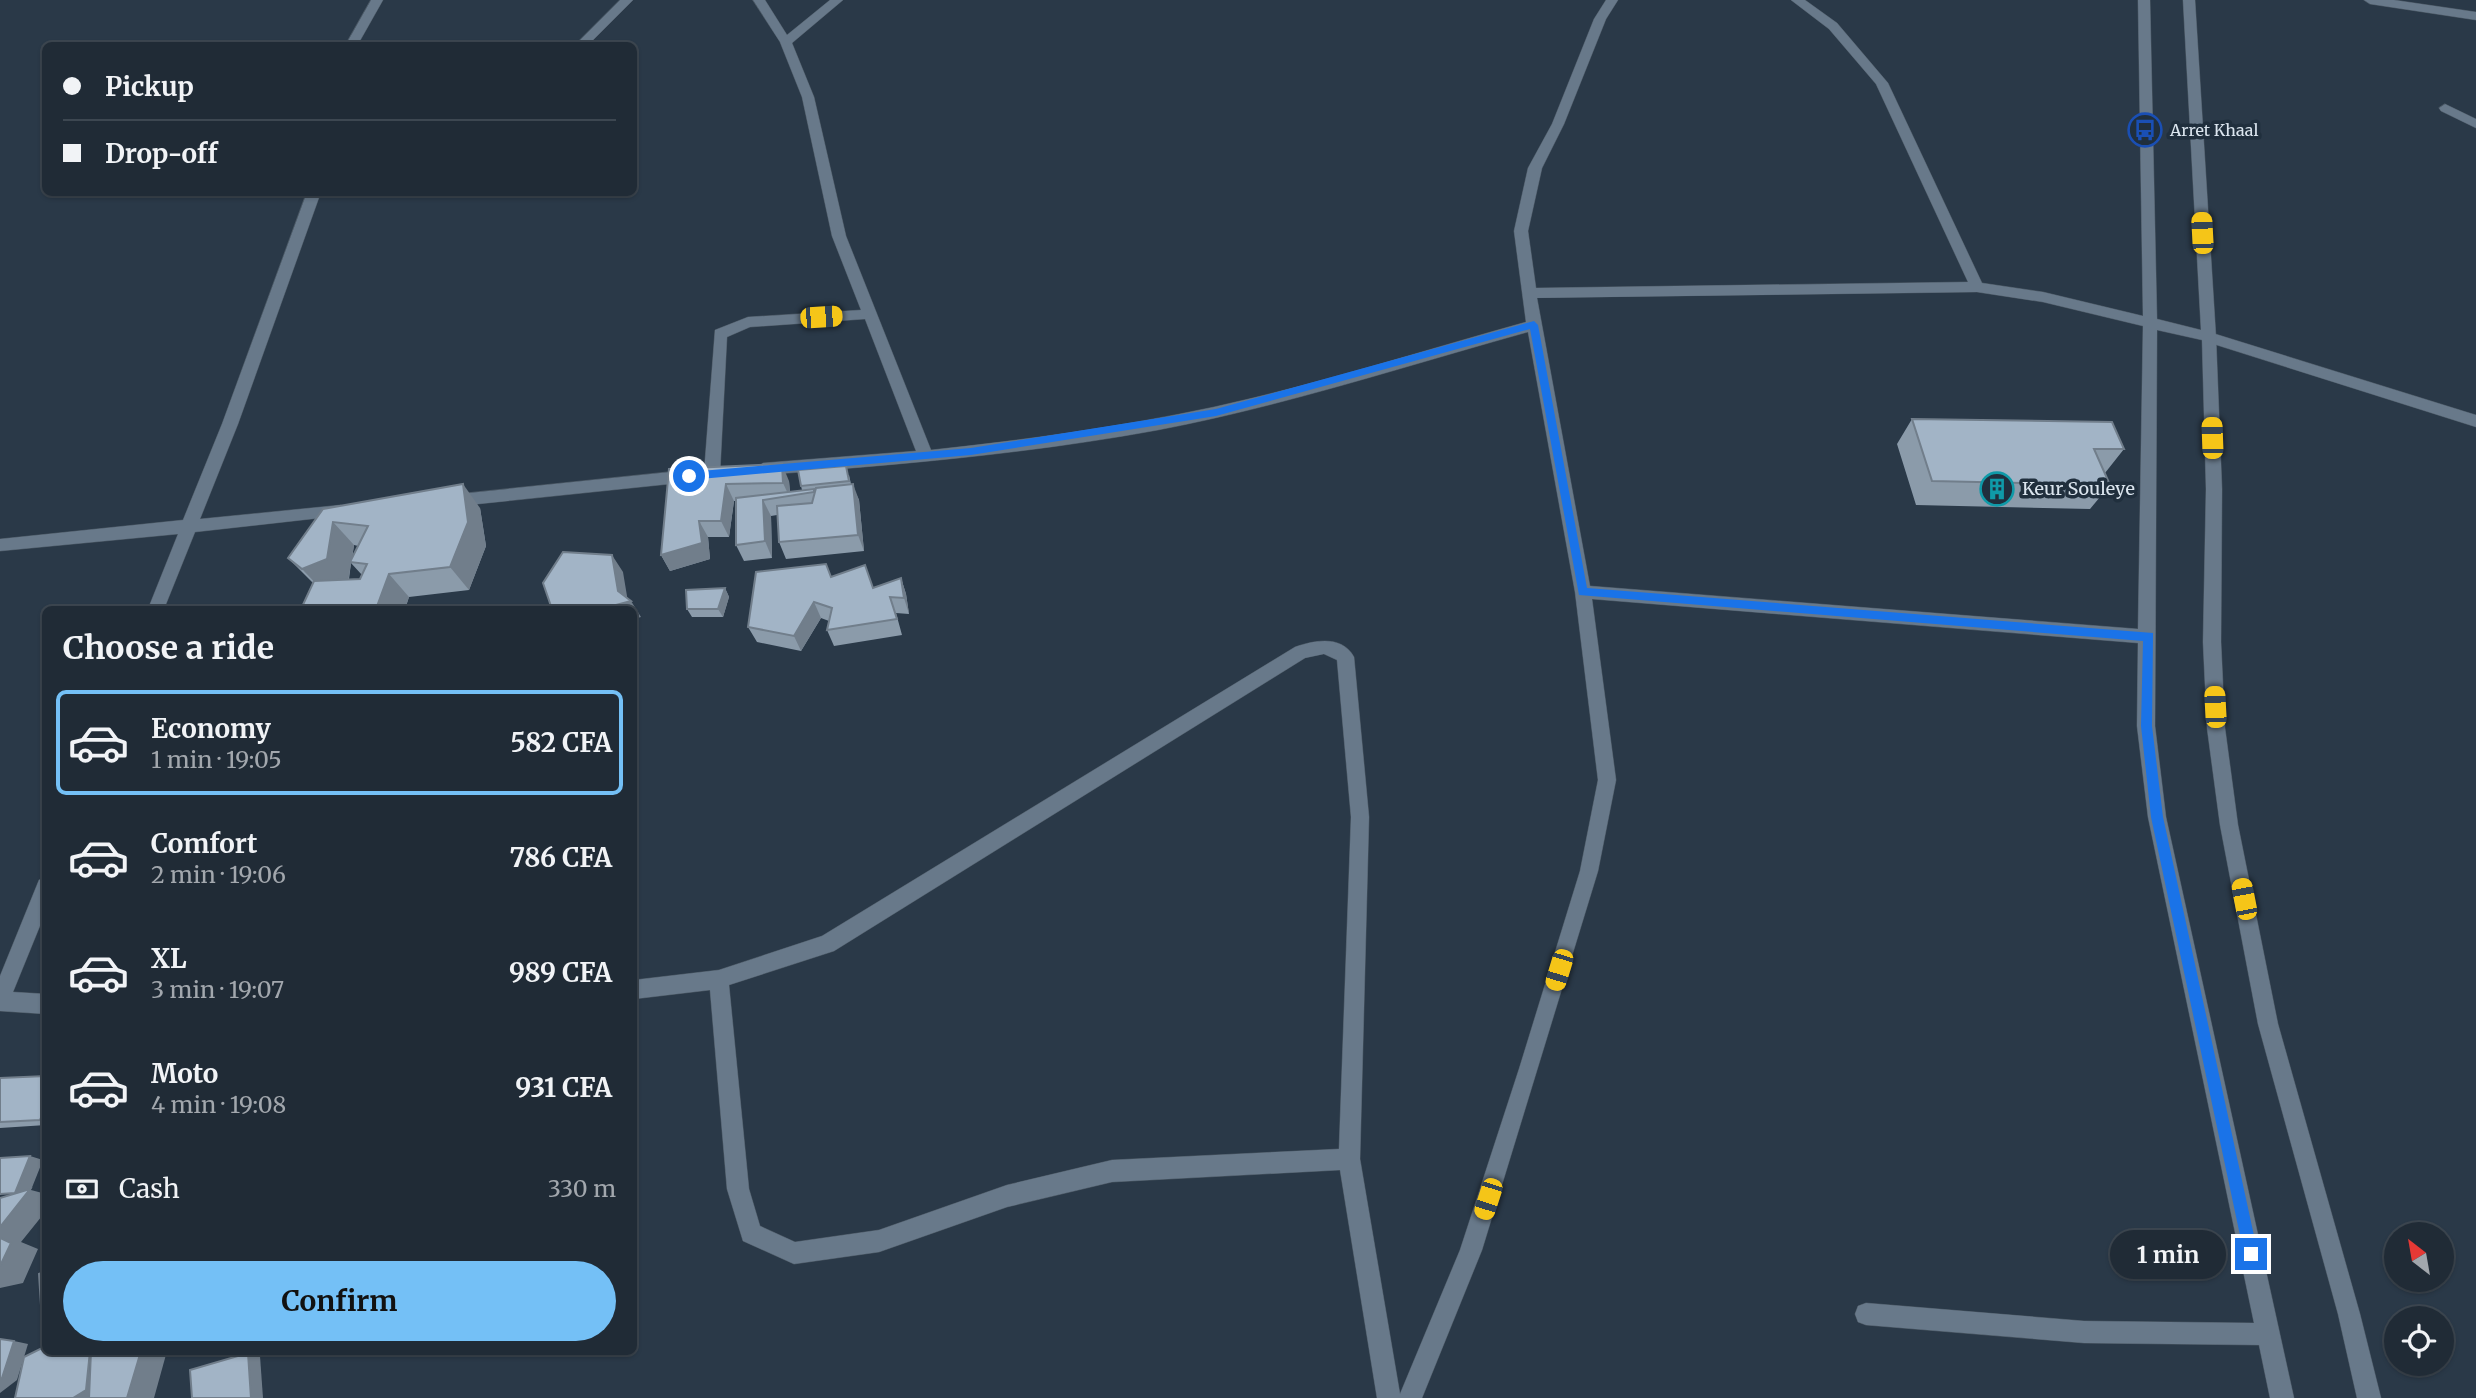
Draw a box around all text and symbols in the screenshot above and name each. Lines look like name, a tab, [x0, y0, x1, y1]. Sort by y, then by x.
text: Pickup	[105, 70, 194, 103]
bus stop icon: Arret Khaal	[2126, 111, 2164, 149]
place label: Arret Khaal	[2169, 120, 2258, 140]
text: Drop-off	[105, 137, 218, 170]
car	[2191, 211, 2214, 255]
car	[800, 305, 843, 329]
car	[2201, 417, 2224, 459]
route start	[673, 460, 705, 492]
building icon: Keur Souleye	[1978, 470, 2016, 508]
place label: Keur Souleye	[2022, 477, 2135, 500]
text: Choose a ride	[63, 628, 274, 668]
car	[2204, 685, 2227, 729]
icon: car	[67, 711, 130, 774]
text: Economy	[151, 712, 271, 745]
text: 582 CFA	[510, 726, 612, 759]
text: 1 min · 19:05	[151, 745, 282, 774]
icon: car	[67, 826, 130, 889]
text: Comfort	[151, 827, 257, 860]
text: 786 CFA	[509, 841, 612, 874]
text: 2 min · 19:06	[151, 860, 286, 889]
car	[2230, 876, 2259, 922]
icon: car	[67, 941, 130, 1004]
text: XL	[151, 942, 187, 975]
car	[1543, 947, 1576, 993]
text: 989 CFA	[509, 956, 612, 989]
text: 3 min · 19:07	[151, 975, 284, 1004]
icon: car	[67, 1056, 130, 1119]
text: Moto	[151, 1057, 218, 1090]
text: 931 CFA	[515, 1071, 612, 1104]
text: 4 min · 19:08	[151, 1090, 286, 1119]
icon: cash	[63, 1170, 101, 1208]
text: Cash	[119, 1172, 180, 1205]
text: 330 m	[548, 1174, 616, 1203]
car	[1472, 1176, 1505, 1222]
north arrow	[2384, 1222, 2454, 1292]
map controls	[2384, 1222, 2454, 1376]
callout: 1 min	[2111, 1230, 2226, 1278]
route end	[2235, 1238, 2267, 1270]
text: 1 min	[2137, 1240, 2199, 1269]
button: Confirm	[63, 1261, 616, 1341]
button: locate	[2384, 1306, 2454, 1376]

